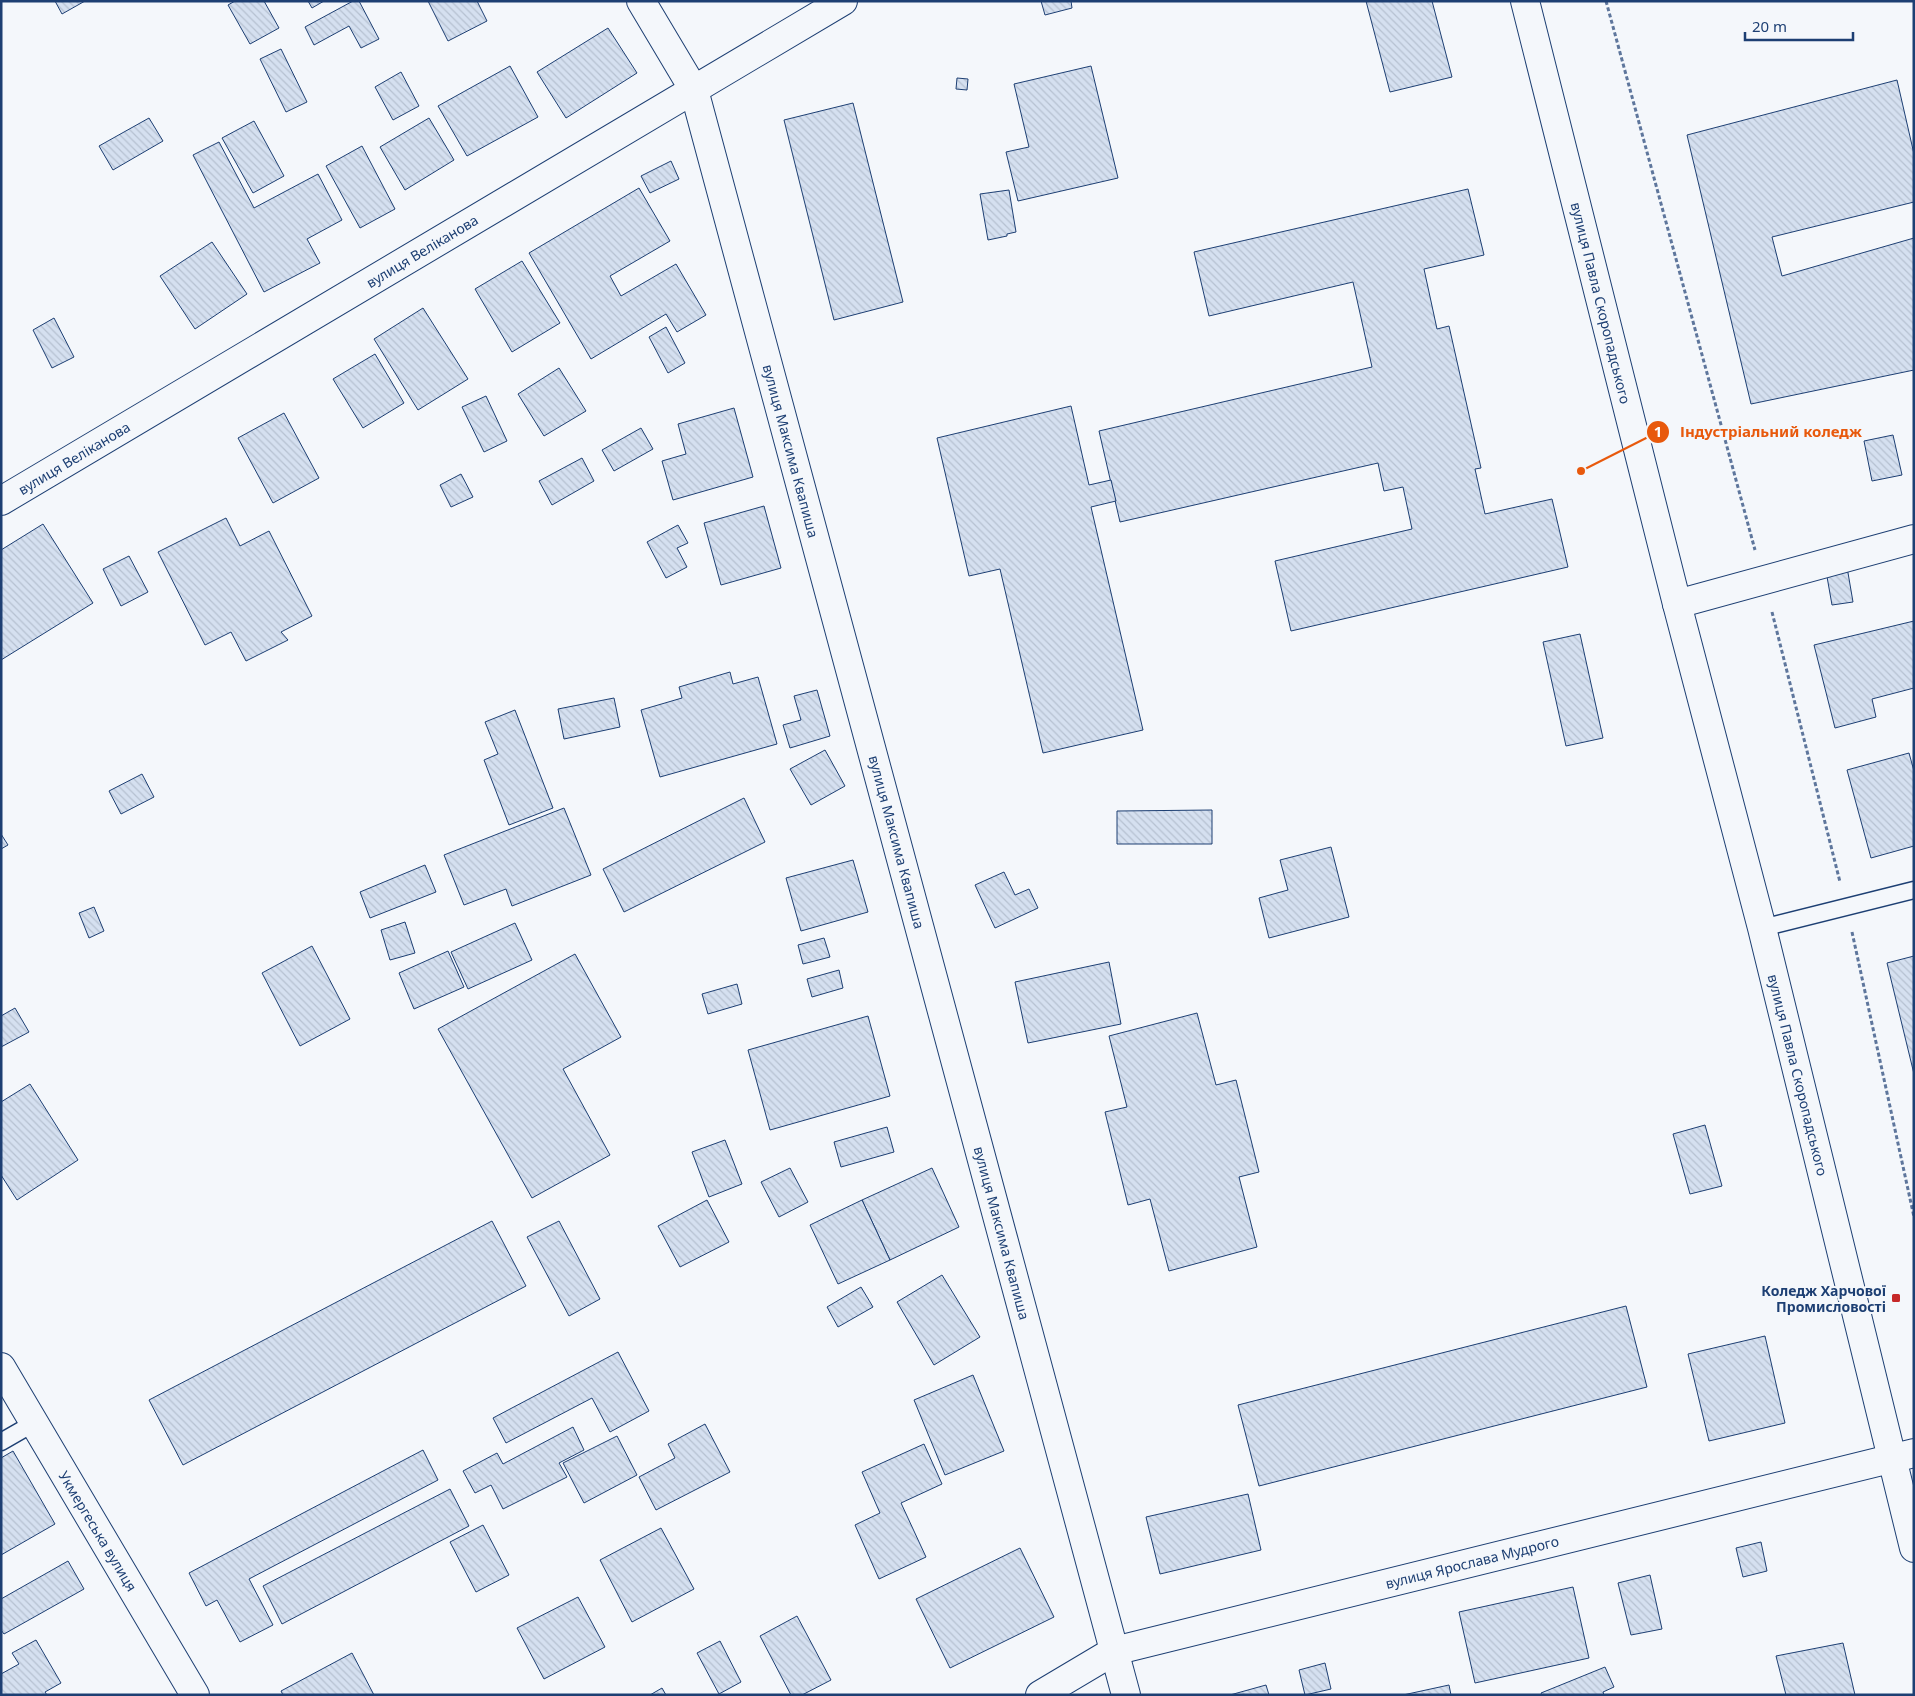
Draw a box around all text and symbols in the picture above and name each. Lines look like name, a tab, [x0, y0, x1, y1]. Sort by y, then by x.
scale bar	[1745, 10, 1852, 42]
text: 20 m	[1752, 16, 1787, 36]
street label: вулиця Павла Скоропадського	[1567, 200, 1635, 406]
street label: вулиця Веліканова	[362, 210, 482, 292]
street label: вулиця Максима Квапиша	[759, 362, 823, 540]
street label: вулиця Веліканова	[14, 417, 134, 499]
callout: Індустріальний коледж	[1645, 417, 1872, 447]
text: 1	[1654, 421, 1662, 441]
text: Індустріальний коледж	[1680, 421, 1862, 441]
street label: вулиця Максима Квапиша	[865, 753, 929, 931]
street label: вулиця Павла Скоропадського	[1764, 972, 1832, 1178]
street label: вулиця Максима Квапиша	[970, 1144, 1034, 1322]
place label: Коледж Харчової Промисловості	[1761, 1281, 1887, 1316]
marker: Коледж Харчової Промисловості	[1890, 1292, 1902, 1304]
street label: Укмергеська вулиця	[54, 1467, 142, 1595]
street label: вулиця Ярослава Мудрого	[1383, 1531, 1561, 1593]

